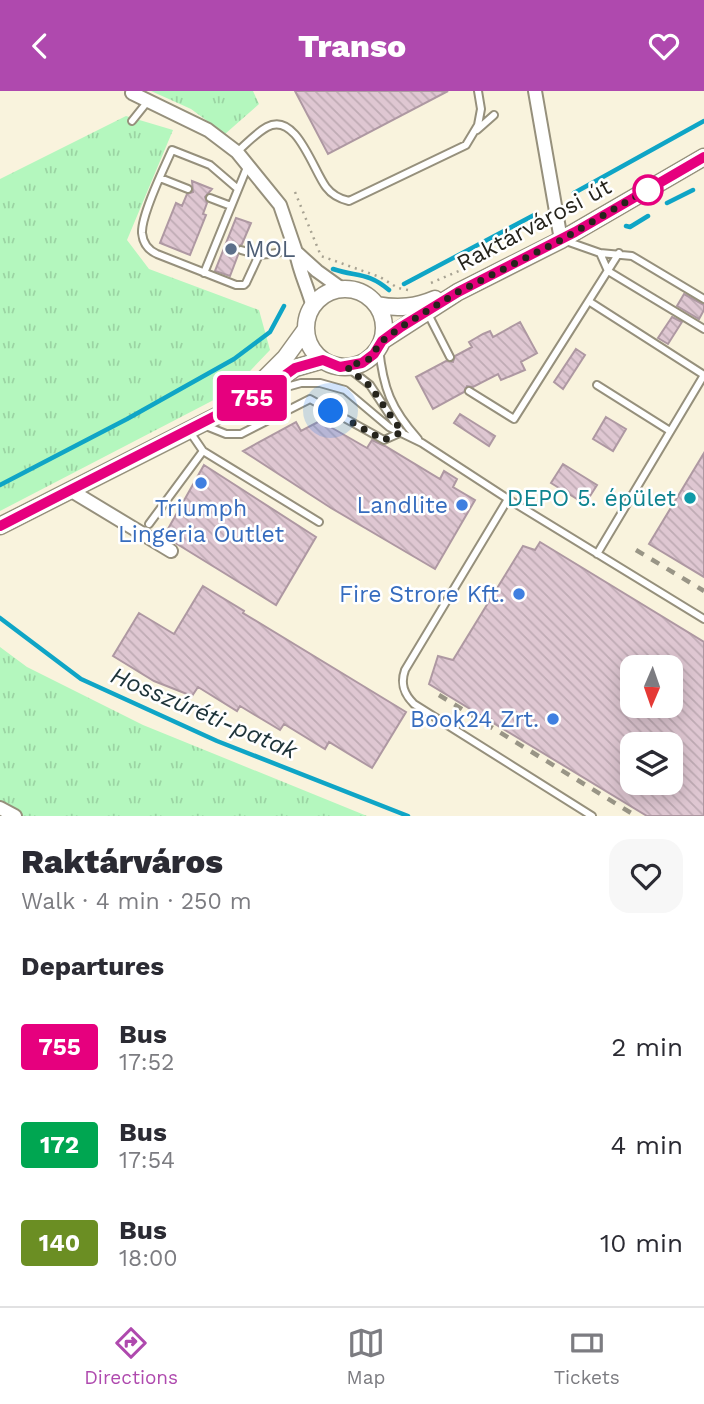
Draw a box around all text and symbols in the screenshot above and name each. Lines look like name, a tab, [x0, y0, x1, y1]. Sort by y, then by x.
icon: back	[21, 27, 59, 65]
text: Transo	[298, 27, 406, 65]
icon: heart	[645, 27, 683, 65]
street label: Raktárvárosi út	[452, 173, 616, 277]
unlabelled marker	[633, 175, 663, 205]
place label: MOL	[245, 236, 296, 263]
marker: MOL	[223, 241, 239, 257]
line badge: 755	[212, 375, 292, 421]
text: 755	[231, 384, 273, 412]
your location	[313, 393, 348, 428]
marker: Triumph Lingeria Outlet	[193, 475, 209, 491]
place label: DEPO 5. épület	[507, 485, 676, 512]
marker: DEPO 5. épület	[682, 490, 698, 506]
place label: Landlite	[357, 492, 448, 519]
place label: Triumph Lingeria Outlet	[118, 495, 284, 548]
marker: Landlite	[454, 497, 470, 513]
place label: Fire Strore Kft.	[339, 581, 505, 608]
marker: Fire Strore Kft.	[511, 586, 527, 602]
north arrow	[620, 655, 682, 717]
map controls	[620, 655, 683, 795]
water label: Hosszúréti-patak	[107, 661, 302, 765]
place label: Book24 Zrt.	[410, 706, 539, 733]
marker: Book24 Zrt.	[545, 711, 561, 727]
button: layers	[620, 732, 683, 795]
button: heart	[609, 839, 683, 913]
text: Raktárváros	[21, 842, 223, 881]
text: Walk · 4 min · 250 m	[21, 888, 252, 915]
text: Departures	[21, 951, 164, 981]
text: Bus	[119, 1019, 167, 1049]
text: 2 min	[611, 1032, 683, 1062]
text: 755	[38, 1033, 81, 1061]
text: 17:52	[119, 1049, 174, 1076]
text: Bus	[119, 1117, 167, 1147]
text: 4 min	[610, 1130, 683, 1160]
text: 172	[40, 1131, 79, 1159]
text: 17:54	[119, 1147, 175, 1174]
text: Bus	[119, 1215, 167, 1245]
text: 10 min	[600, 1228, 683, 1258]
text: 140	[39, 1229, 80, 1257]
text: 18:00	[119, 1245, 178, 1272]
tab: Directions	[84, 1324, 178, 1389]
tab: Map	[347, 1324, 385, 1389]
tab: Tickets	[554, 1324, 620, 1389]

